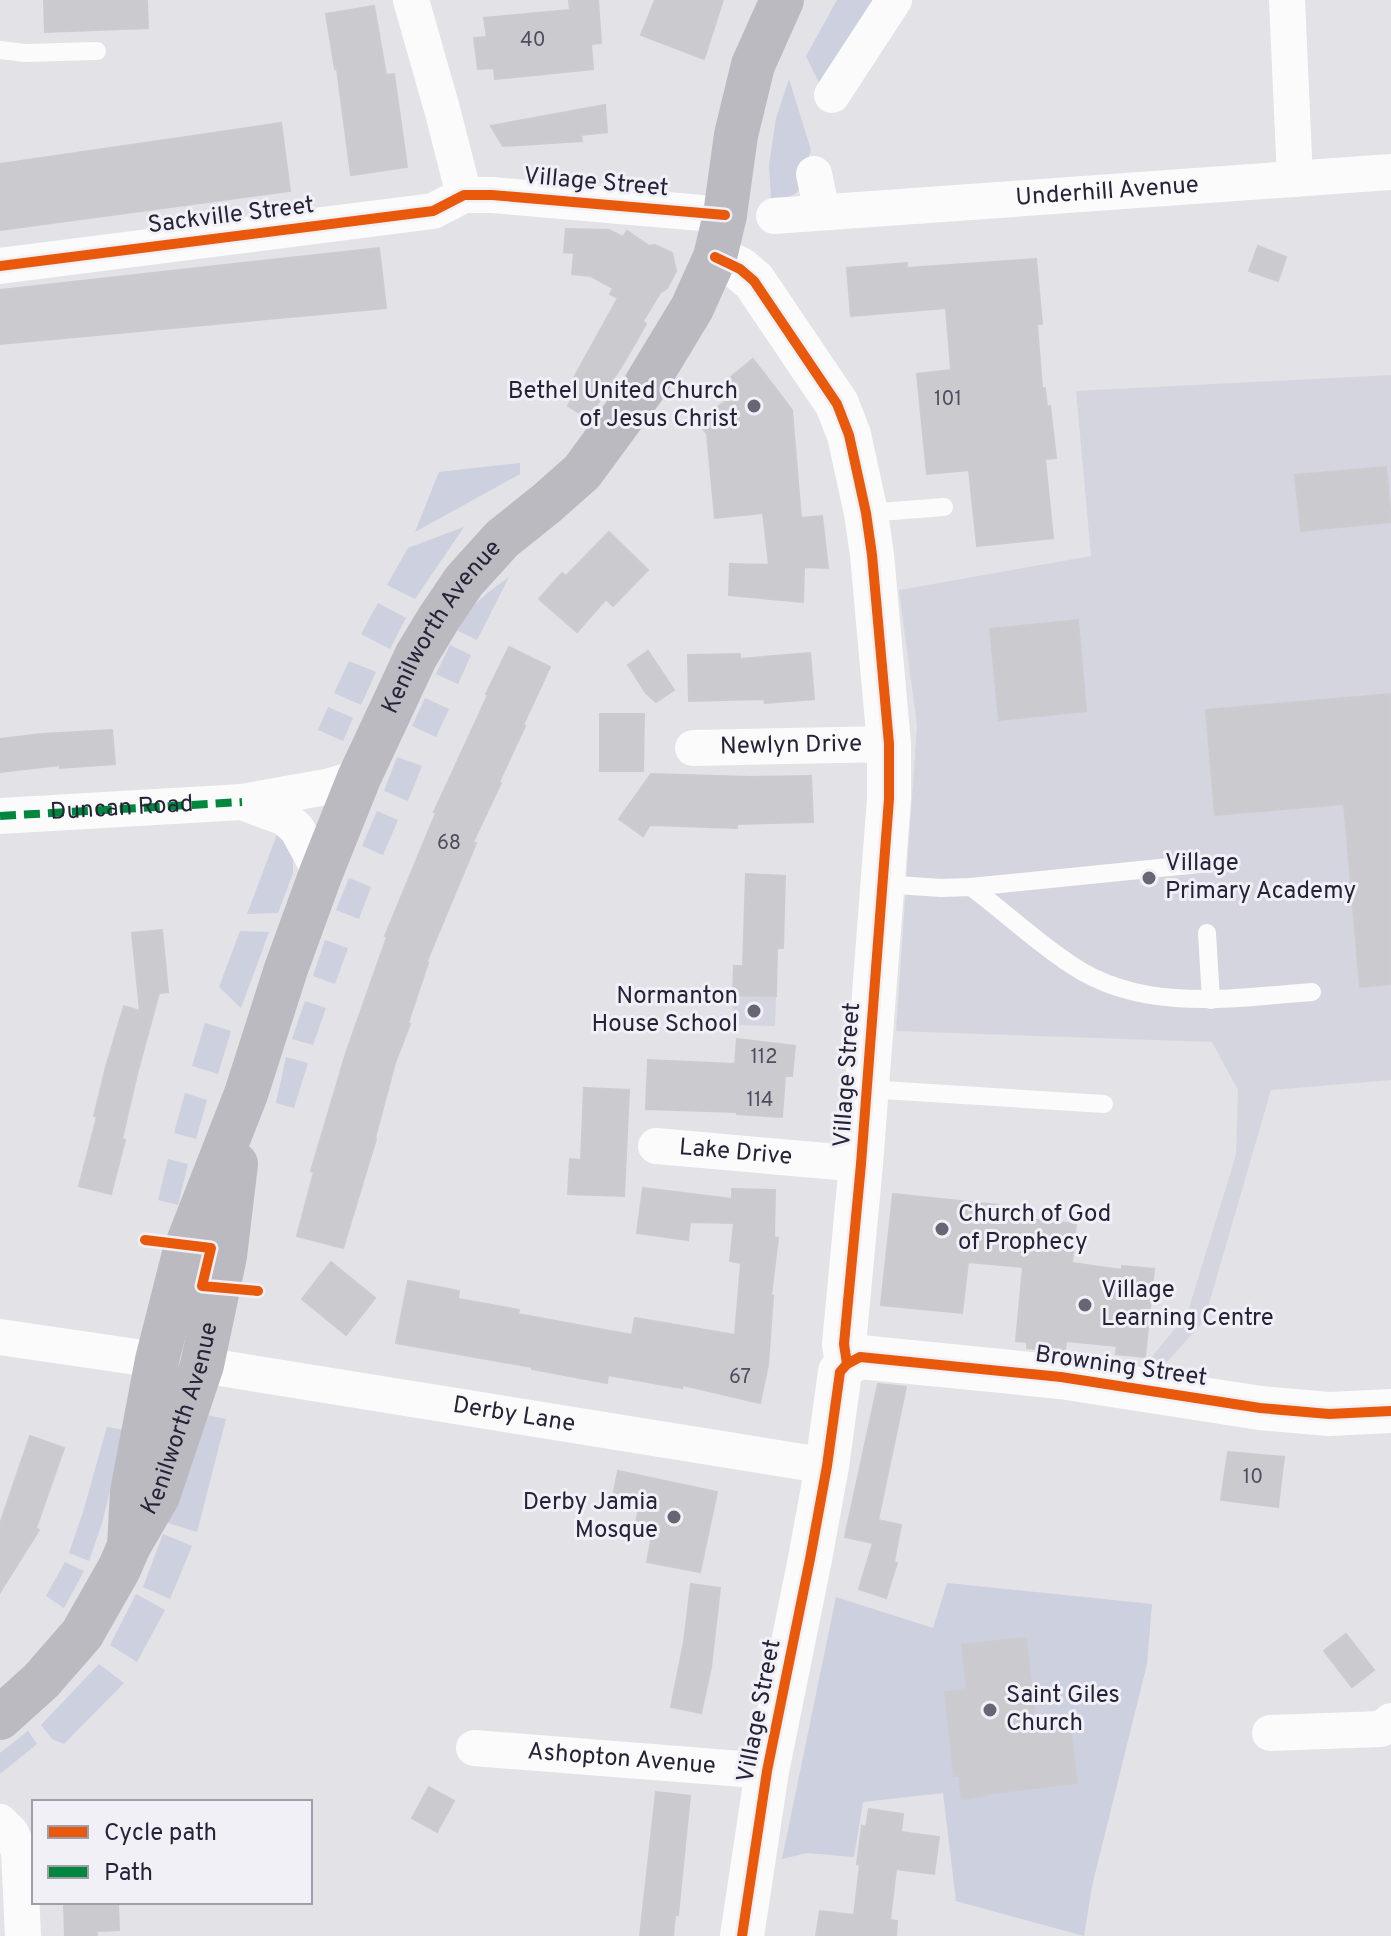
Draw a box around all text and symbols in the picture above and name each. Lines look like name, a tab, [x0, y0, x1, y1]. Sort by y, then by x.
house number: 40	[520, 28, 546, 54]
street label: Village Street	[522, 162, 670, 204]
street label: Underhill Avenue	[1015, 171, 1200, 214]
street label: Sackville Street	[146, 191, 316, 241]
place label: Bethel United Church of Jesus Christ	[508, 377, 738, 435]
house number: 101	[934, 387, 962, 413]
marker: Bethel United Church of Jesus Christ	[745, 397, 763, 415]
street label: Kenilworth Avenue	[376, 534, 508, 719]
street label: Newlyn Drive	[720, 730, 862, 762]
street label: Duncan Road	[49, 790, 194, 828]
house number: 68	[437, 831, 461, 857]
place label: Village Primary Academy	[1165, 849, 1356, 907]
marker: Village Primary Academy	[1140, 869, 1158, 887]
place label: Normanton House School	[591, 982, 738, 1040]
street label: Village Street	[828, 1001, 868, 1149]
marker: Normanton House School	[745, 1002, 763, 1020]
house number: 112	[750, 1045, 778, 1071]
house number: 114	[747, 1088, 773, 1114]
street label: Lake Drive	[678, 1133, 794, 1173]
place label: Church of God of Prophecy	[958, 1200, 1111, 1258]
marker: Church of God of Prophecy	[933, 1220, 951, 1238]
place label: Village Learning Centre	[1101, 1276, 1274, 1334]
marker: Village Learning Centre	[1076, 1296, 1094, 1314]
street label: Kenilworth Avenue	[135, 1320, 226, 1521]
street label: Browning Street	[1033, 1340, 1209, 1394]
house number: 67	[729, 1365, 751, 1391]
street label: Derby Lane	[451, 1391, 577, 1440]
house number: 10	[1243, 1465, 1263, 1491]
place label: Derby Jamia Mosque	[523, 1488, 658, 1546]
marker: Derby Jamia Mosque	[665, 1508, 683, 1526]
street label: Village Street	[731, 1637, 789, 1785]
place label: Saint Giles Church	[1006, 1681, 1120, 1739]
marker: Saint Giles Church	[981, 1701, 999, 1719]
street label: Ashopton Avenue	[526, 1737, 717, 1782]
legend	[32, 1800, 312, 1904]
text: Cycle path	[104, 1819, 217, 1849]
text: Path	[104, 1859, 153, 1889]

